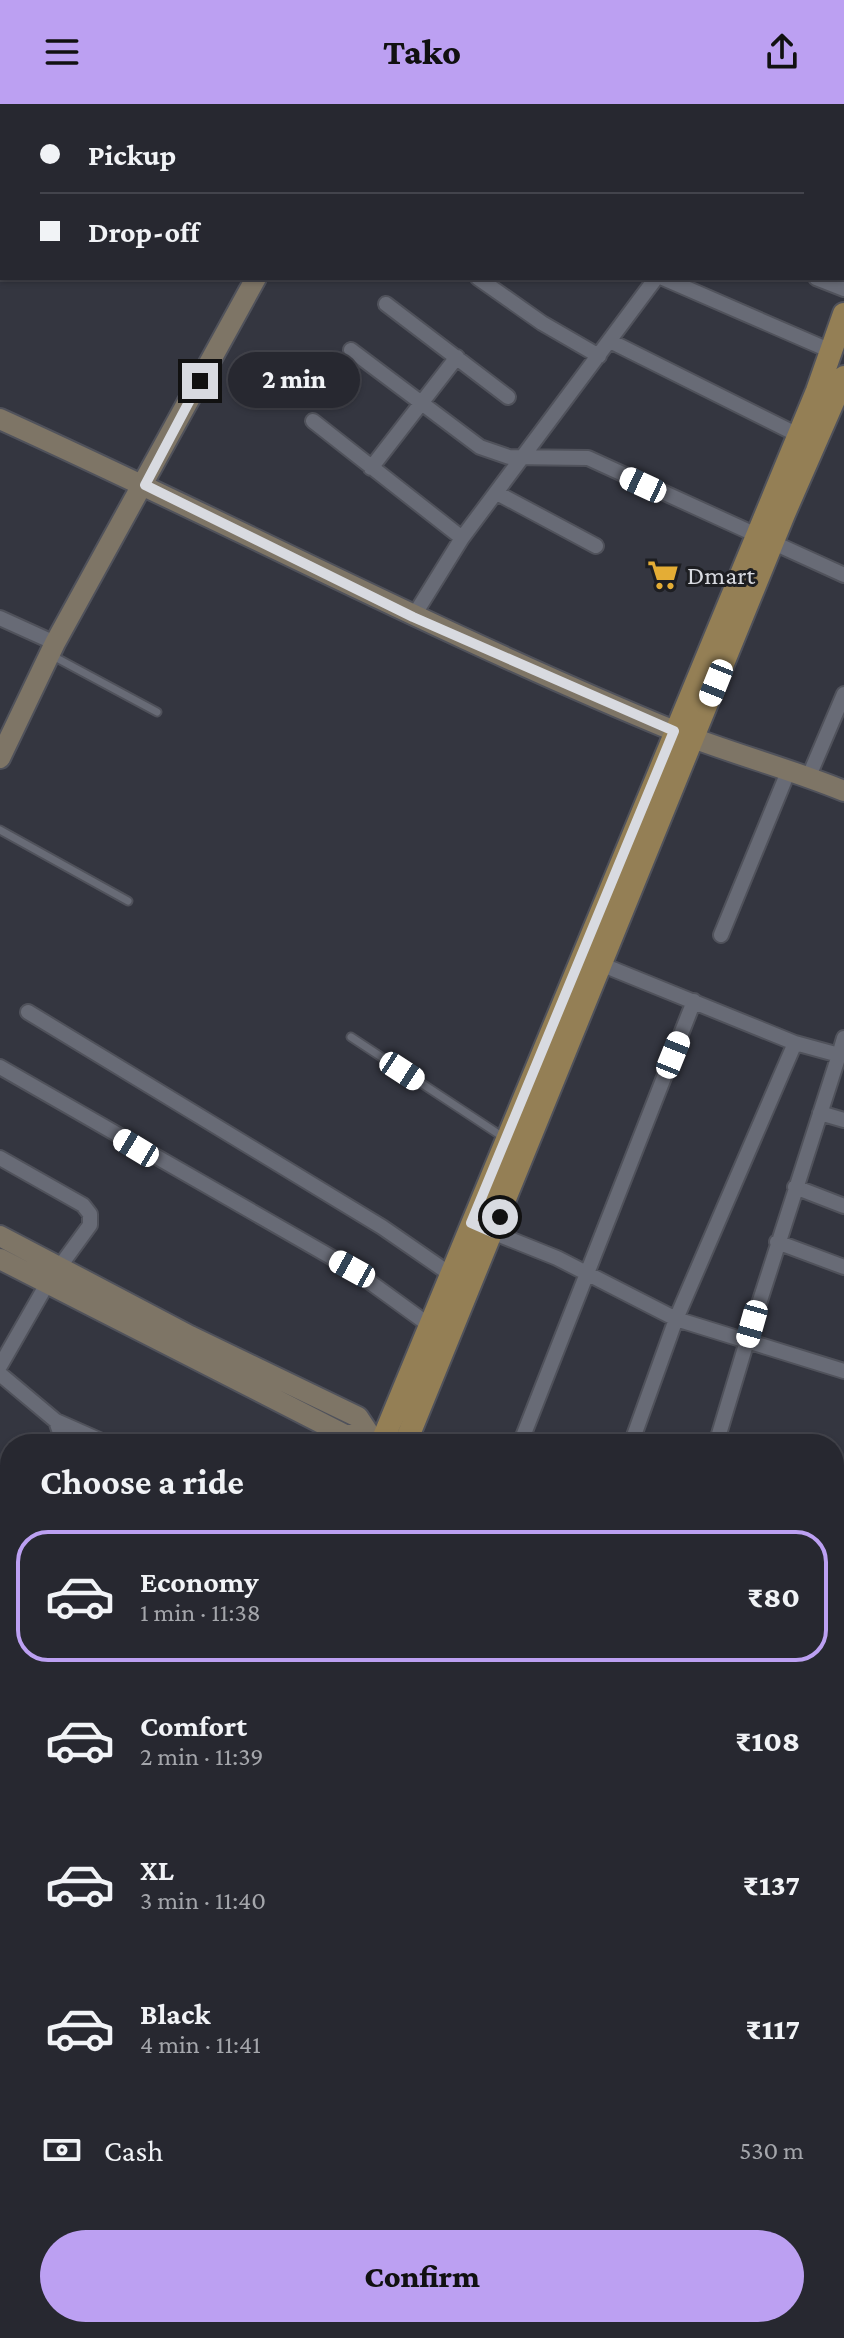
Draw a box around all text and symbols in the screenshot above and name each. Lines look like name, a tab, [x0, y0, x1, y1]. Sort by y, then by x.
icon: menu	[40, 30, 84, 74]
icon: share	[760, 30, 804, 74]
text: Tako	[383, 32, 461, 72]
text: Pickup	[88, 138, 176, 171]
text: Drop-off	[88, 215, 199, 248]
callout: 2 min	[228, 353, 360, 409]
route end	[182, 363, 218, 399]
text: 2 min	[262, 365, 326, 394]
car	[616, 464, 670, 506]
supermarket icon: Dmart	[646, 558, 680, 592]
place label: Dmart	[687, 561, 755, 590]
car	[696, 656, 736, 710]
car	[653, 1028, 693, 1082]
car	[375, 1048, 429, 1094]
car	[109, 1125, 163, 1171]
route start	[482, 1199, 518, 1235]
car	[325, 1247, 379, 1291]
car	[734, 1298, 770, 1350]
text: Choose a ride	[40, 1462, 244, 1502]
icon: car	[44, 1560, 116, 1632]
text: Economy	[140, 1565, 259, 1598]
text: ₹80	[747, 1580, 800, 1613]
text: 1 min · 11:38	[140, 1598, 261, 1627]
icon: car	[44, 1704, 116, 1776]
text: Comfort	[140, 1709, 247, 1742]
text: ₹108	[735, 1724, 800, 1757]
text: 2 min · 11:39	[140, 1742, 264, 1771]
icon: car	[44, 1848, 116, 1920]
text: XL	[140, 1853, 174, 1886]
text: ₹137	[743, 1868, 800, 1901]
text: 3 min · 11:40	[140, 1886, 266, 1915]
icon: car	[44, 1992, 116, 2064]
text: Black	[140, 1997, 211, 2030]
text: ₹117	[745, 2012, 800, 2045]
text: 4 min · 11:41	[140, 2030, 261, 2059]
icon: cash	[40, 2128, 84, 2172]
text: Cash	[104, 2134, 163, 2167]
text: 530 m	[739, 2136, 804, 2165]
button: Confirm	[40, 2230, 804, 2322]

